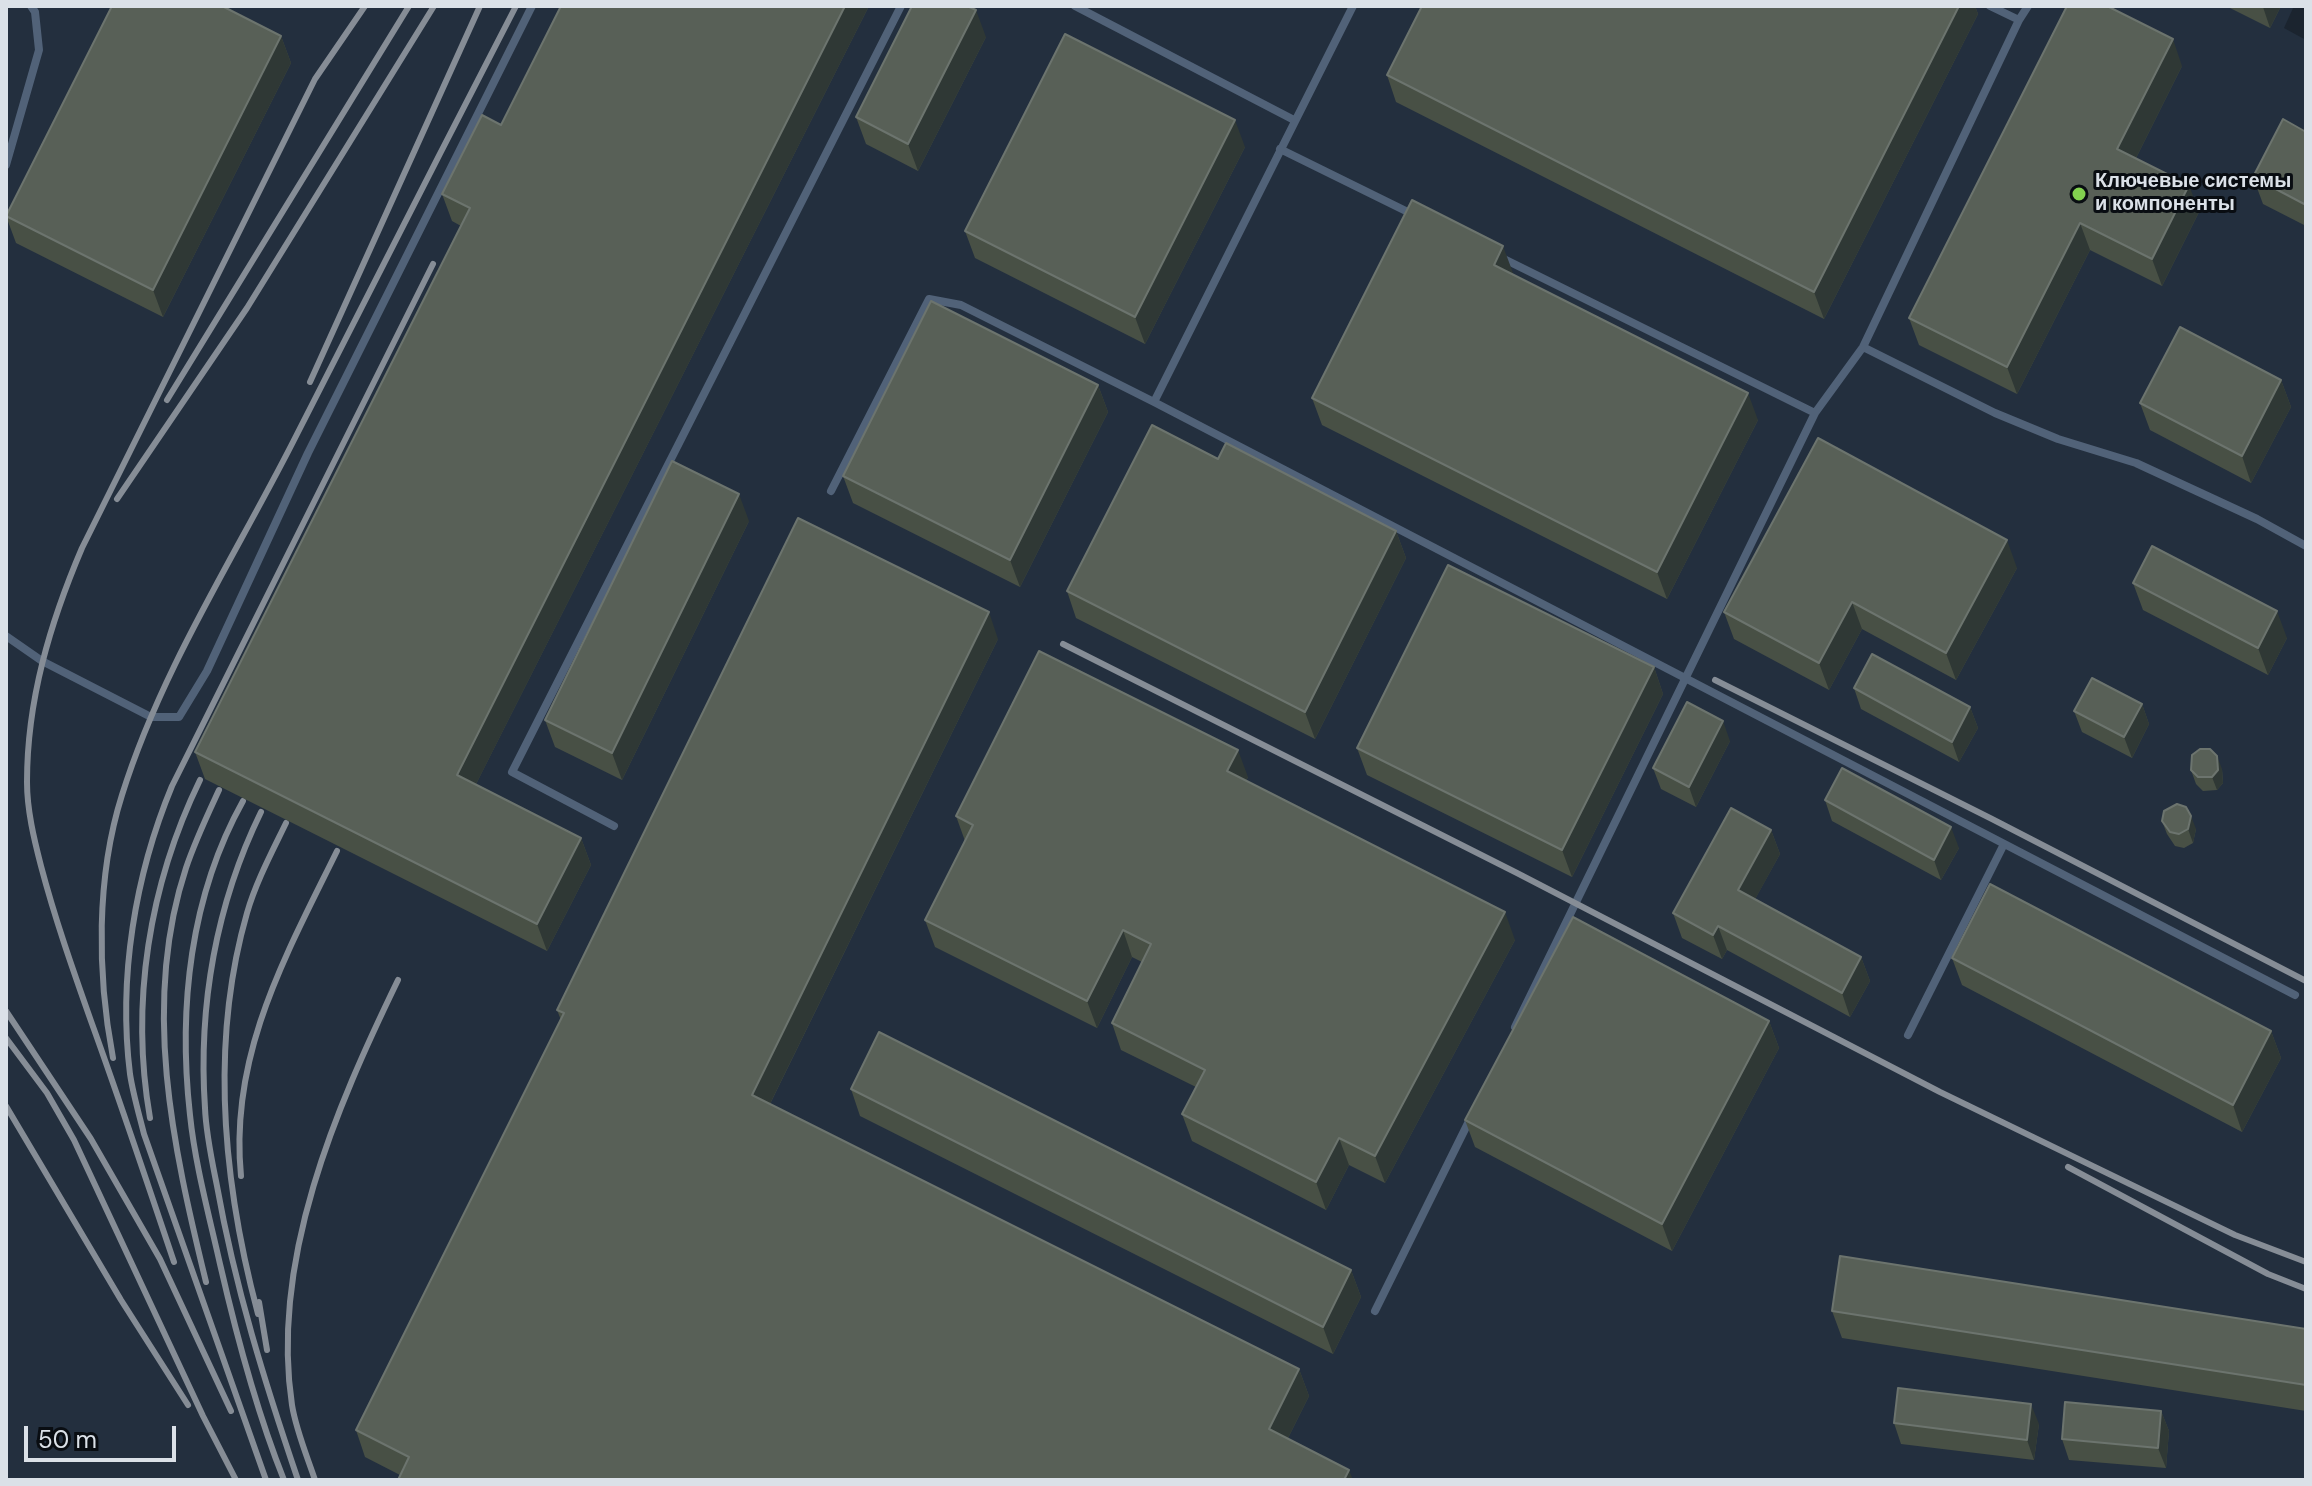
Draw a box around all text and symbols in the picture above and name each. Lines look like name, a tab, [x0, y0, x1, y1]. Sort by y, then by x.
place label: Ключевые системы и компоненты	[2095, 170, 2291, 217]
marker: Ключевые системы и компоненты	[2070, 185, 2088, 203]
scale bar	[28, 1410, 180, 1460]
text: 50 m	[38, 1424, 97, 1455]

